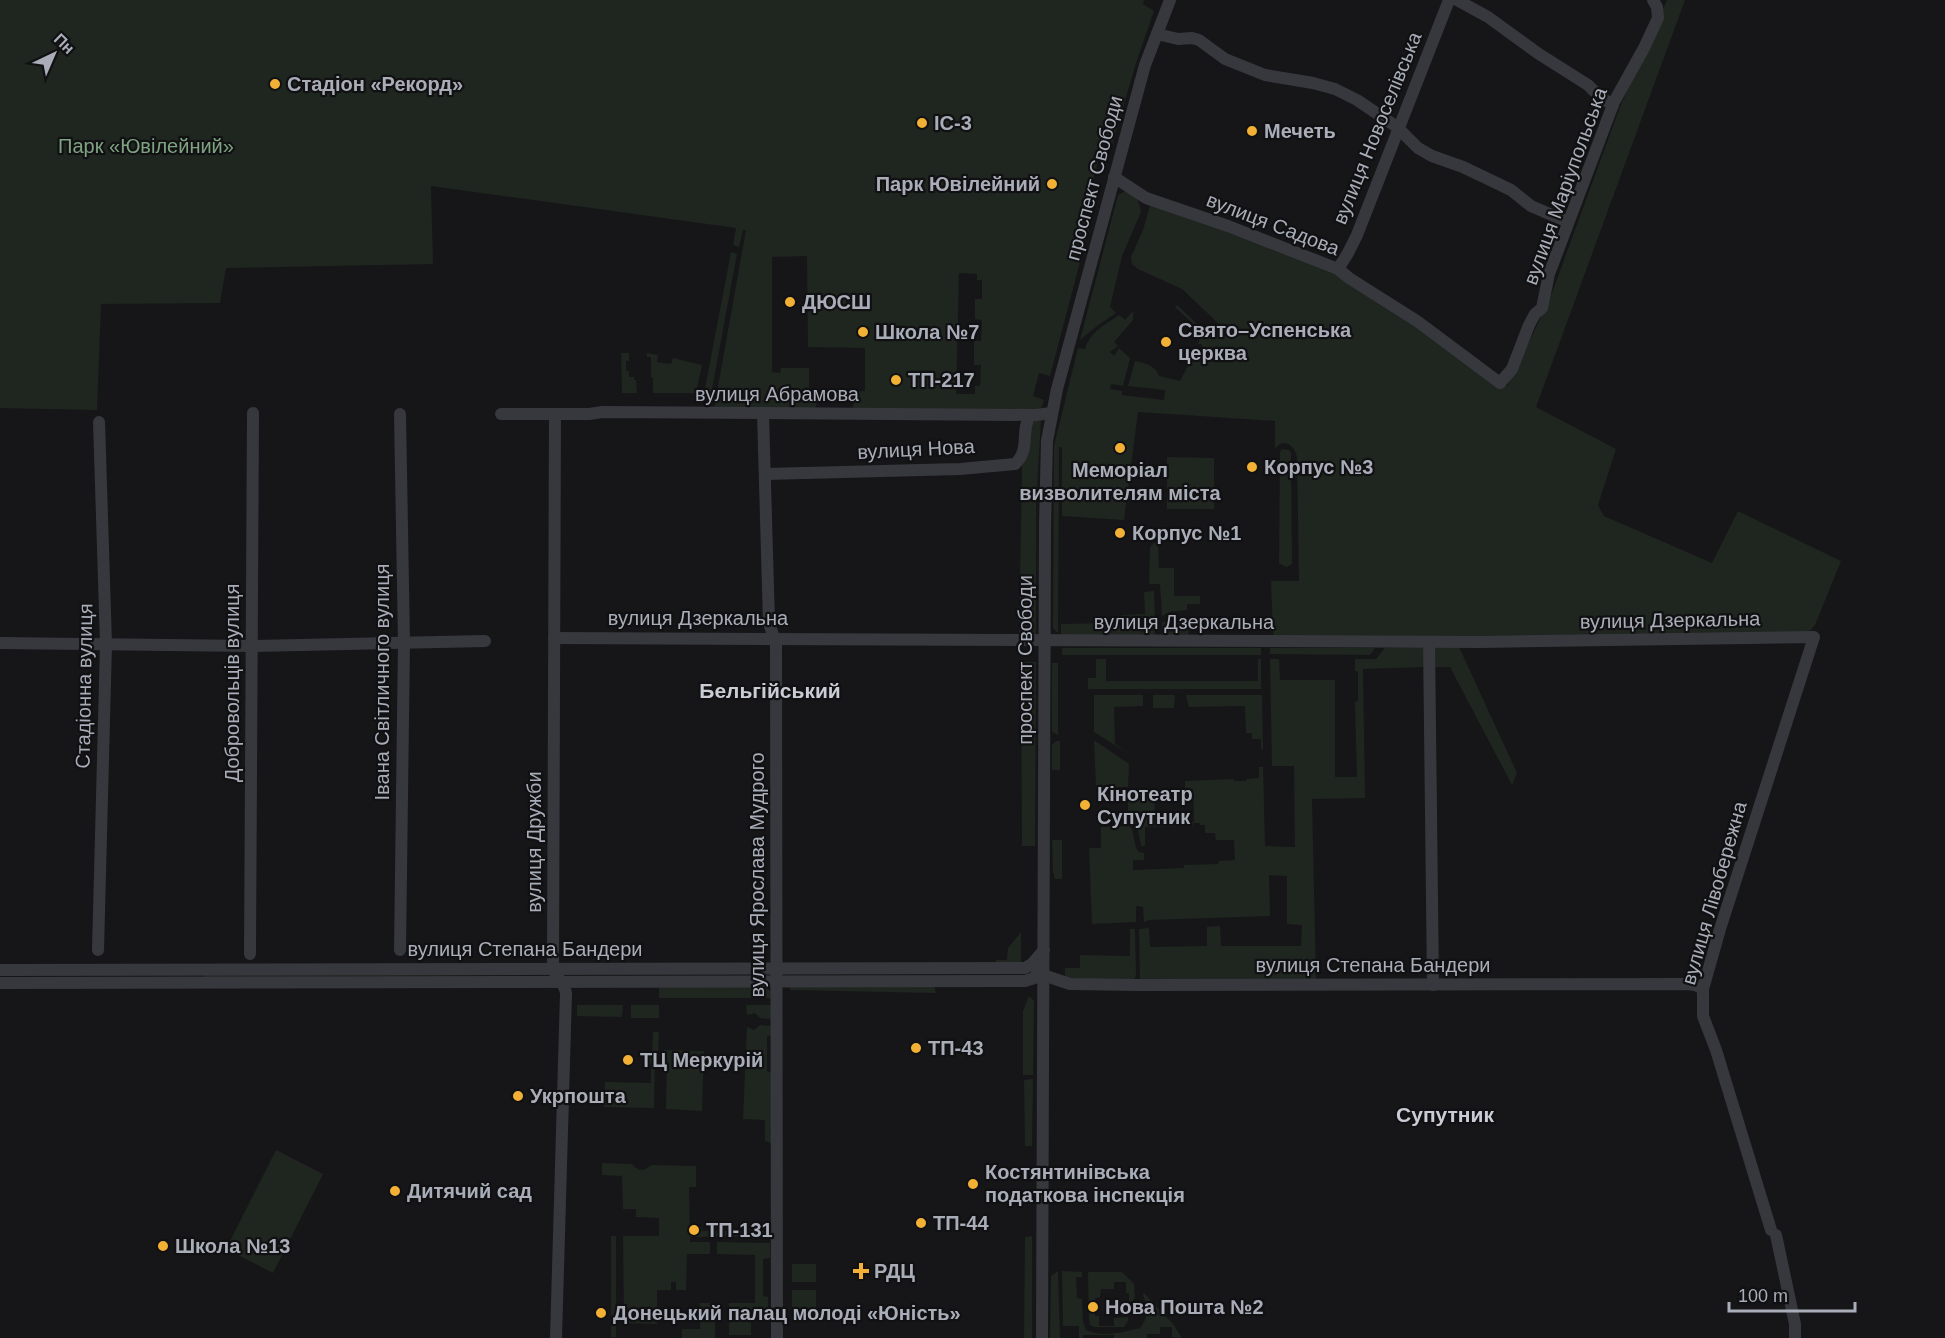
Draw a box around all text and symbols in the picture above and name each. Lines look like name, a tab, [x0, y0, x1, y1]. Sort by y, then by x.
north arrow	[24, 24, 84, 84]
street label: вулиця Новоселівська	[1328, 28, 1426, 227]
text: Пн	[51, 30, 78, 57]
place label: Стадіон «Рекорд»	[287, 73, 463, 95]
marker: Стадіон «Рекорд»	[268, 77, 282, 91]
street label: вулиця Маріупольська	[1519, 84, 1611, 288]
street label: проспект Свободи	[1061, 93, 1127, 263]
place label: ІС-3	[934, 112, 972, 134]
marker: ІС-3	[915, 116, 929, 130]
place label: Мечеть	[1264, 120, 1336, 142]
marker: Мечеть	[1245, 124, 1259, 138]
park label: Парк «Ювілейний»	[58, 135, 234, 157]
place label: Парк Ювілейний	[876, 173, 1040, 195]
marker: Парк Ювілейний	[1045, 177, 1059, 191]
street label: вулиця Садова	[1203, 189, 1343, 260]
place label: ДЮСШ	[802, 291, 871, 313]
marker: ДЮСШ	[783, 295, 797, 309]
place label: Свято–Успенська церква	[1178, 319, 1352, 364]
place label: Школа №7	[875, 321, 979, 343]
marker: Школа №7	[856, 325, 870, 339]
marker: Свято–Успенська церква	[1159, 335, 1173, 349]
place label: ТП-217	[908, 369, 975, 391]
marker: ТП-217	[889, 373, 903, 387]
street label: вулиця Абрамова	[695, 383, 860, 405]
street label: вулиця Нова	[857, 435, 976, 463]
marker: Меморіал визволителям міста	[1113, 441, 1127, 455]
place label: Корпус №3	[1264, 456, 1373, 478]
place label: Меморіал визволителям міста	[1019, 459, 1222, 504]
marker: Корпус №3	[1245, 460, 1259, 474]
place label: Корпус №1	[1132, 522, 1241, 544]
marker: Корпус №1	[1113, 526, 1127, 540]
street label: Івана Світличного вулиця	[371, 564, 393, 800]
street label: проспект Свободи	[1014, 575, 1036, 745]
street label: Добровольців вулиця	[221, 584, 243, 782]
street label: Стадіонна вулиця	[72, 603, 96, 769]
street label: вулиця Дзеркальна	[608, 607, 789, 629]
street label: вулиця Дзеркальна	[1580, 607, 1761, 633]
street label: вулиця Дзеркальна	[1094, 611, 1275, 633]
district label: Бельгійський	[699, 679, 841, 702]
street label: вулиця Ярослава Мудрого	[746, 752, 768, 998]
street label: вулиця Дружби	[523, 771, 545, 913]
place label: Кінотеатр Супутник	[1097, 783, 1193, 828]
marker: Кінотеатр Супутник	[1078, 798, 1092, 812]
street label: вулиця Лівобережна	[1677, 798, 1751, 987]
street label: вулиця Степана Бандери	[408, 938, 643, 960]
street label: вулиця Степана Бандери	[1256, 954, 1491, 976]
place label: ТП-43	[928, 1037, 984, 1059]
marker: ТП-43	[909, 1041, 923, 1055]
place label: ТЦ Меркурій	[640, 1049, 763, 1071]
marker: ТЦ Меркурій	[621, 1053, 635, 1067]
place label: Укрпошта	[530, 1085, 627, 1107]
marker: Укрпошта	[511, 1089, 525, 1103]
district label: Супутник	[1396, 1103, 1494, 1126]
place label: Костянтинівська податкова інспекція	[985, 1161, 1185, 1206]
marker: Костянтинівська податкова інспекція	[966, 1177, 980, 1191]
place label: Дитячий сад	[407, 1180, 532, 1202]
marker: Дитячий сад	[388, 1184, 402, 1198]
place label: ТП-44	[933, 1212, 989, 1234]
marker: ТП-44	[914, 1216, 928, 1230]
place label: ТП-131	[706, 1219, 773, 1241]
marker: ТП-131	[687, 1223, 701, 1237]
place label: Школа №13	[175, 1235, 291, 1257]
marker: Школа №13	[156, 1239, 170, 1253]
place label: РДЦ	[874, 1260, 915, 1282]
marker: РДЦ	[852, 1262, 870, 1280]
scale bar	[1729, 1275, 1855, 1313]
text: 100 m	[1738, 1286, 1788, 1306]
place label: Нова Пошта №2	[1105, 1296, 1264, 1318]
marker: Нова Пошта №2	[1086, 1300, 1100, 1314]
place label: Донецький палац молоді «Юність»	[613, 1302, 961, 1324]
marker: Донецький палац молоді «Юність»	[594, 1306, 608, 1320]

